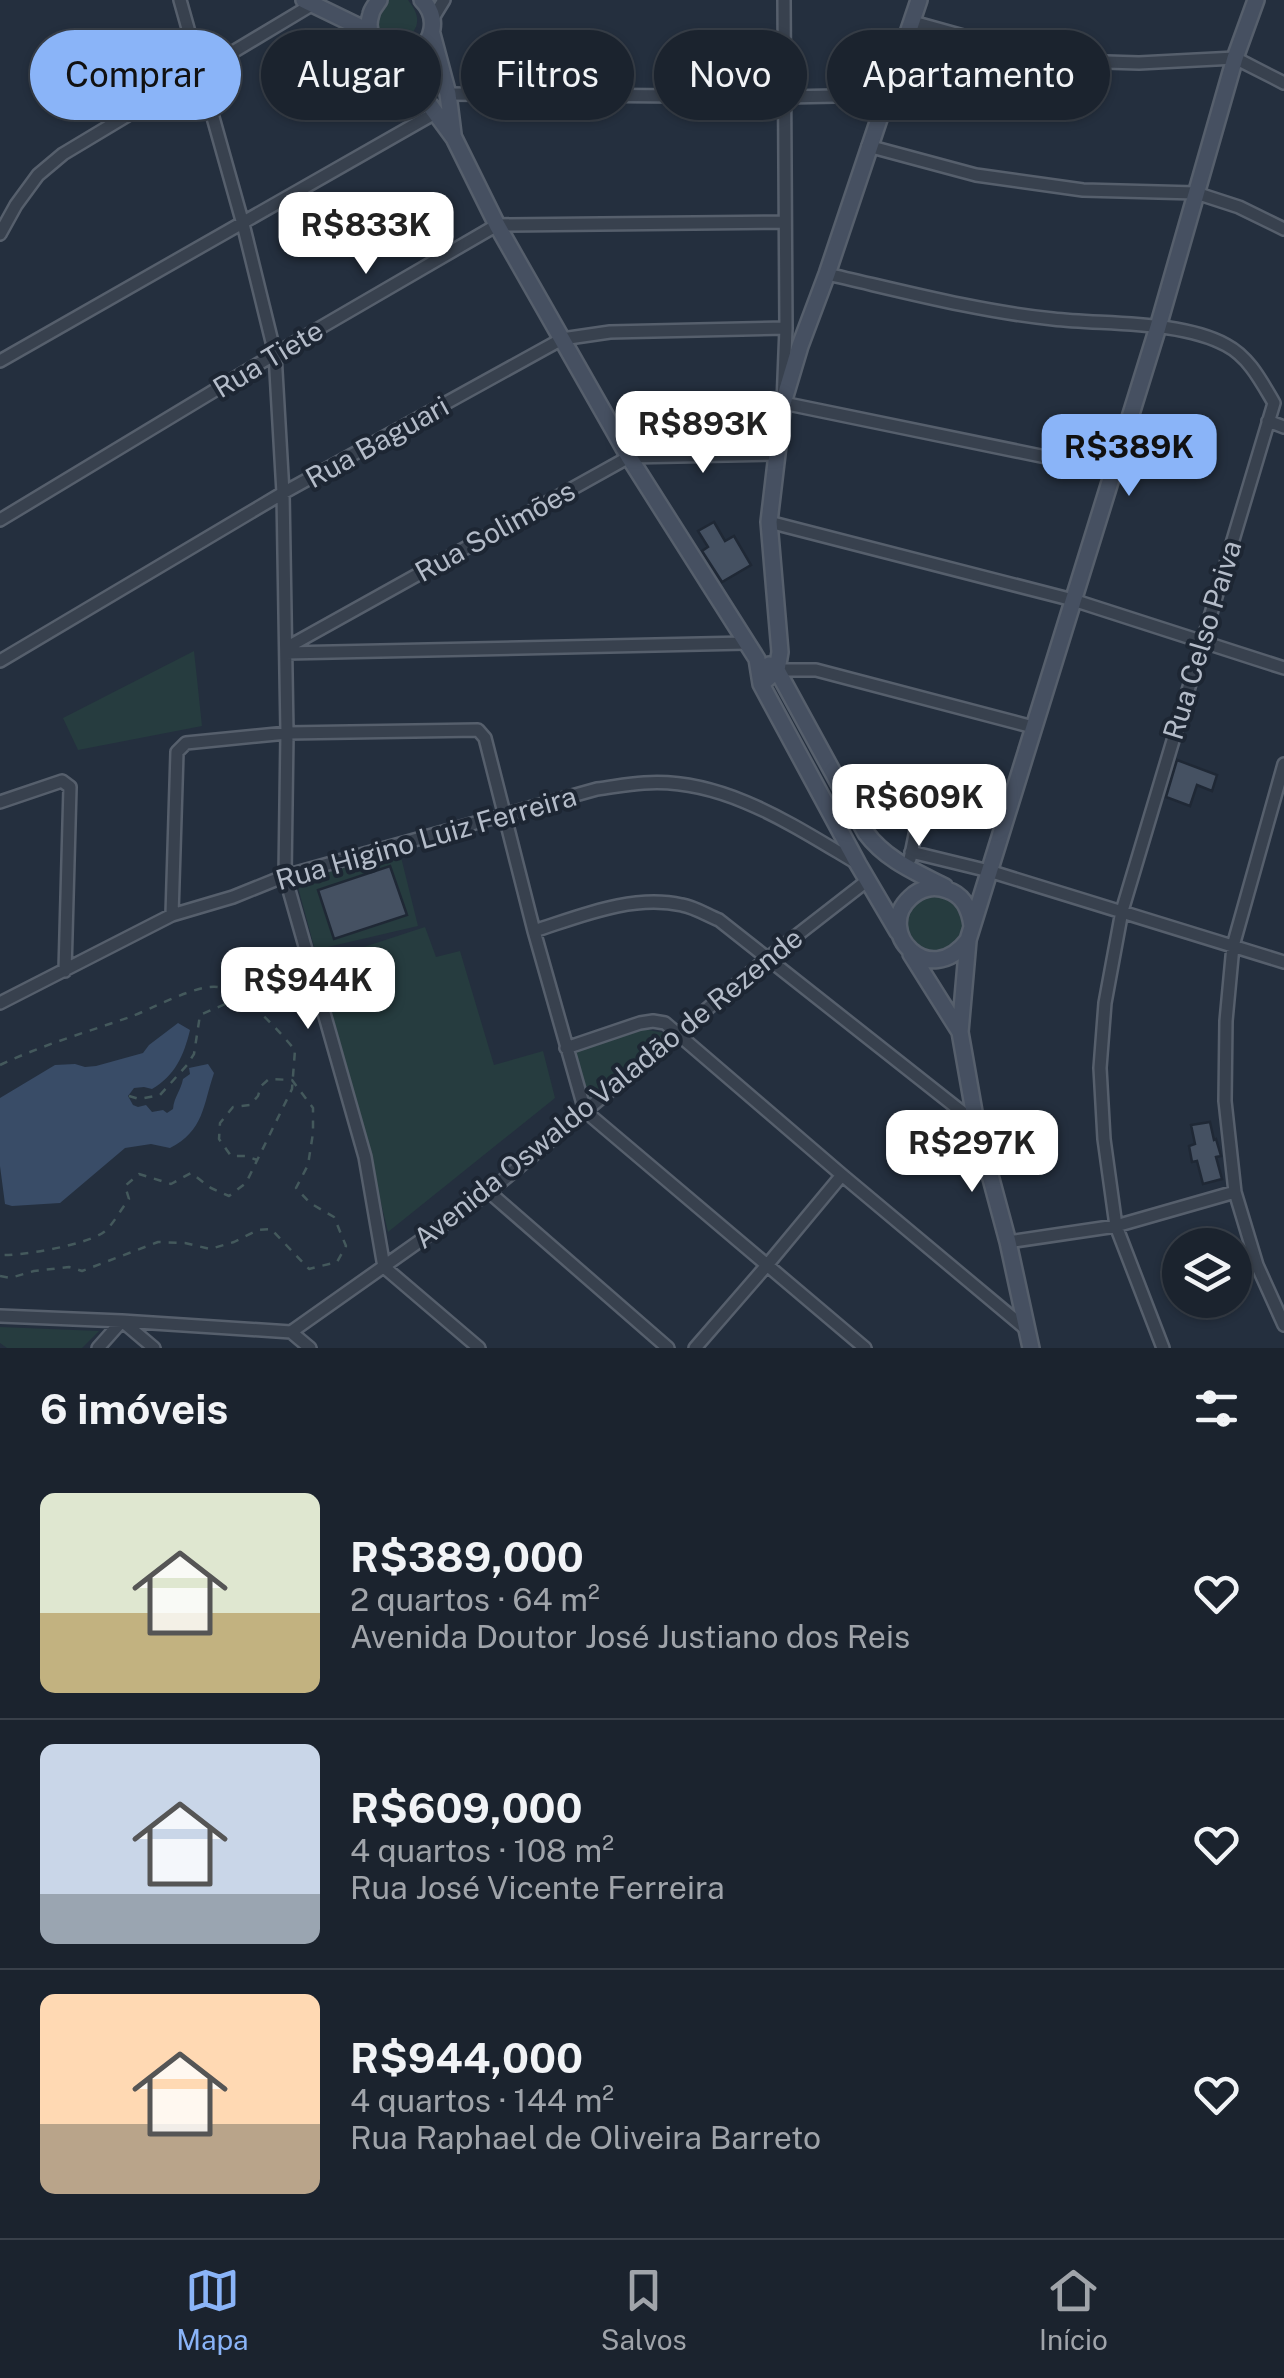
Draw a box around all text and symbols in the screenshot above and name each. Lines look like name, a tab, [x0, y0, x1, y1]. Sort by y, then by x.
chip: Comprar	[30, 30, 241, 120]
chip: Alugar	[261, 30, 441, 120]
chip: Filtros	[461, 30, 634, 120]
chip: Novo	[654, 30, 807, 120]
chip: Apartamento	[827, 30, 1110, 120]
pin: R$833K	[285, 192, 447, 277]
text: R$833K	[301, 206, 431, 243]
street label: Rua Tiete	[207, 313, 329, 404]
street label: Rua Baguari	[300, 389, 454, 494]
pin: R$893K	[622, 391, 784, 476]
text: R$893K	[638, 405, 768, 442]
pin: R$389K	[1048, 414, 1210, 499]
text: R$389K	[1064, 428, 1194, 465]
street label: Rua Solimões	[409, 473, 580, 588]
street label: Rua Celso Paiva	[1156, 536, 1247, 743]
pin: R$609K	[838, 764, 1000, 849]
text: R$609K	[854, 778, 984, 815]
street label: Rua Higino Luiz Ferreira	[272, 779, 580, 896]
street label: Avenida Oswaldo Valadão de Rezende	[407, 921, 809, 1255]
pin: R$944K	[227, 947, 389, 1032]
text: R$944K	[243, 961, 373, 998]
pin: R$297K	[891, 1110, 1053, 1195]
text: R$297K	[908, 1124, 1036, 1161]
map controls	[1162, 1228, 1252, 1318]
button: layers	[1162, 1228, 1252, 1318]
icon: filters	[1189, 1381, 1244, 1436]
text: 6 imóveis	[40, 1384, 228, 1433]
text: R$389,000	[350, 1532, 584, 1581]
icon: home	[120, 1533, 240, 1653]
icon: heart	[1189, 1566, 1244, 1621]
text: 2 quartos · 64 m²	[350, 1581, 600, 1618]
text: Avenida Doutor José Justiano dos Reis	[350, 1618, 910, 1655]
text: R$609,000	[350, 1783, 583, 1832]
icon: home	[120, 1784, 240, 1904]
icon: heart	[1189, 1817, 1244, 1872]
text: 4 quartos · 108 m²	[350, 1832, 614, 1869]
text: Rua José Vicente Ferreira	[350, 1869, 725, 1906]
text: R$944,000	[350, 2033, 583, 2082]
icon: home	[120, 2034, 240, 2154]
icon: heart	[1189, 2067, 1244, 2122]
text: 4 quartos · 144 m²	[350, 2082, 614, 2119]
text: Rua Raphael de Oliveira Barreto	[350, 2119, 821, 2156]
tab: Mapa	[176, 2263, 248, 2356]
tab: Salvos	[601, 2263, 687, 2356]
tab: Início	[1039, 2263, 1108, 2356]

